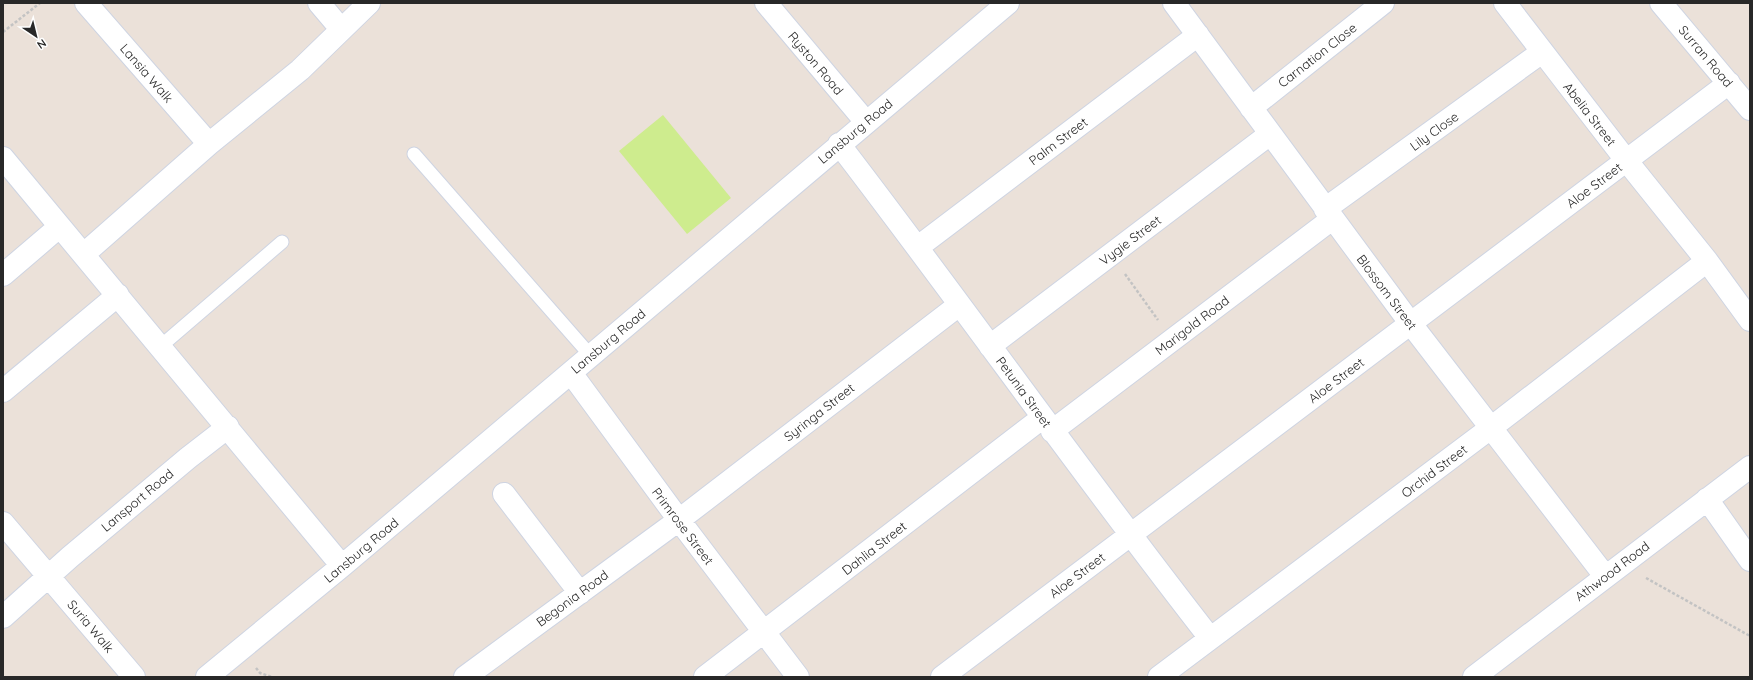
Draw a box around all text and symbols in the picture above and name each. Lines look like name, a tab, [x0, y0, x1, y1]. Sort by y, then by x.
north arrow	[16, 16, 56, 56]
street label: Carnation Close	[1274, 19, 1360, 91]
street label: Surran Road	[1676, 22, 1736, 90]
street label: Ryston Road	[785, 28, 847, 98]
text: N	[34, 36, 49, 52]
street label: Lansia Walk	[117, 40, 177, 106]
street label: Abelia Street	[1560, 79, 1620, 149]
street label: Lansburg Road	[814, 95, 896, 167]
street label: Lily Close	[1407, 108, 1461, 154]
street label: Palm Street	[1025, 114, 1091, 168]
street label: Aloe Street	[1563, 159, 1625, 211]
street label: Vygie Street	[1096, 212, 1164, 268]
street label: Blossom Street	[1353, 251, 1421, 333]
street label: Marigold Road	[1152, 292, 1232, 358]
street label: Lansburg Road	[567, 305, 649, 377]
street label: Petunia Street	[993, 353, 1055, 431]
street label: Aloe Street	[1305, 354, 1367, 406]
street label: Syringa Street	[781, 380, 857, 444]
street label: Orchid Street	[1398, 441, 1470, 501]
street label: Lansport Road	[98, 465, 176, 535]
street label: Primrose Street	[649, 484, 717, 568]
street label: Lansburg Road	[320, 514, 402, 586]
street label: Dahlia Street	[839, 518, 909, 578]
street label: Athwood Road	[1572, 538, 1652, 604]
street label: Aloe Street	[1046, 549, 1108, 601]
street label: Begonia Road	[533, 566, 611, 630]
street label: Suria Walk	[64, 596, 118, 656]

